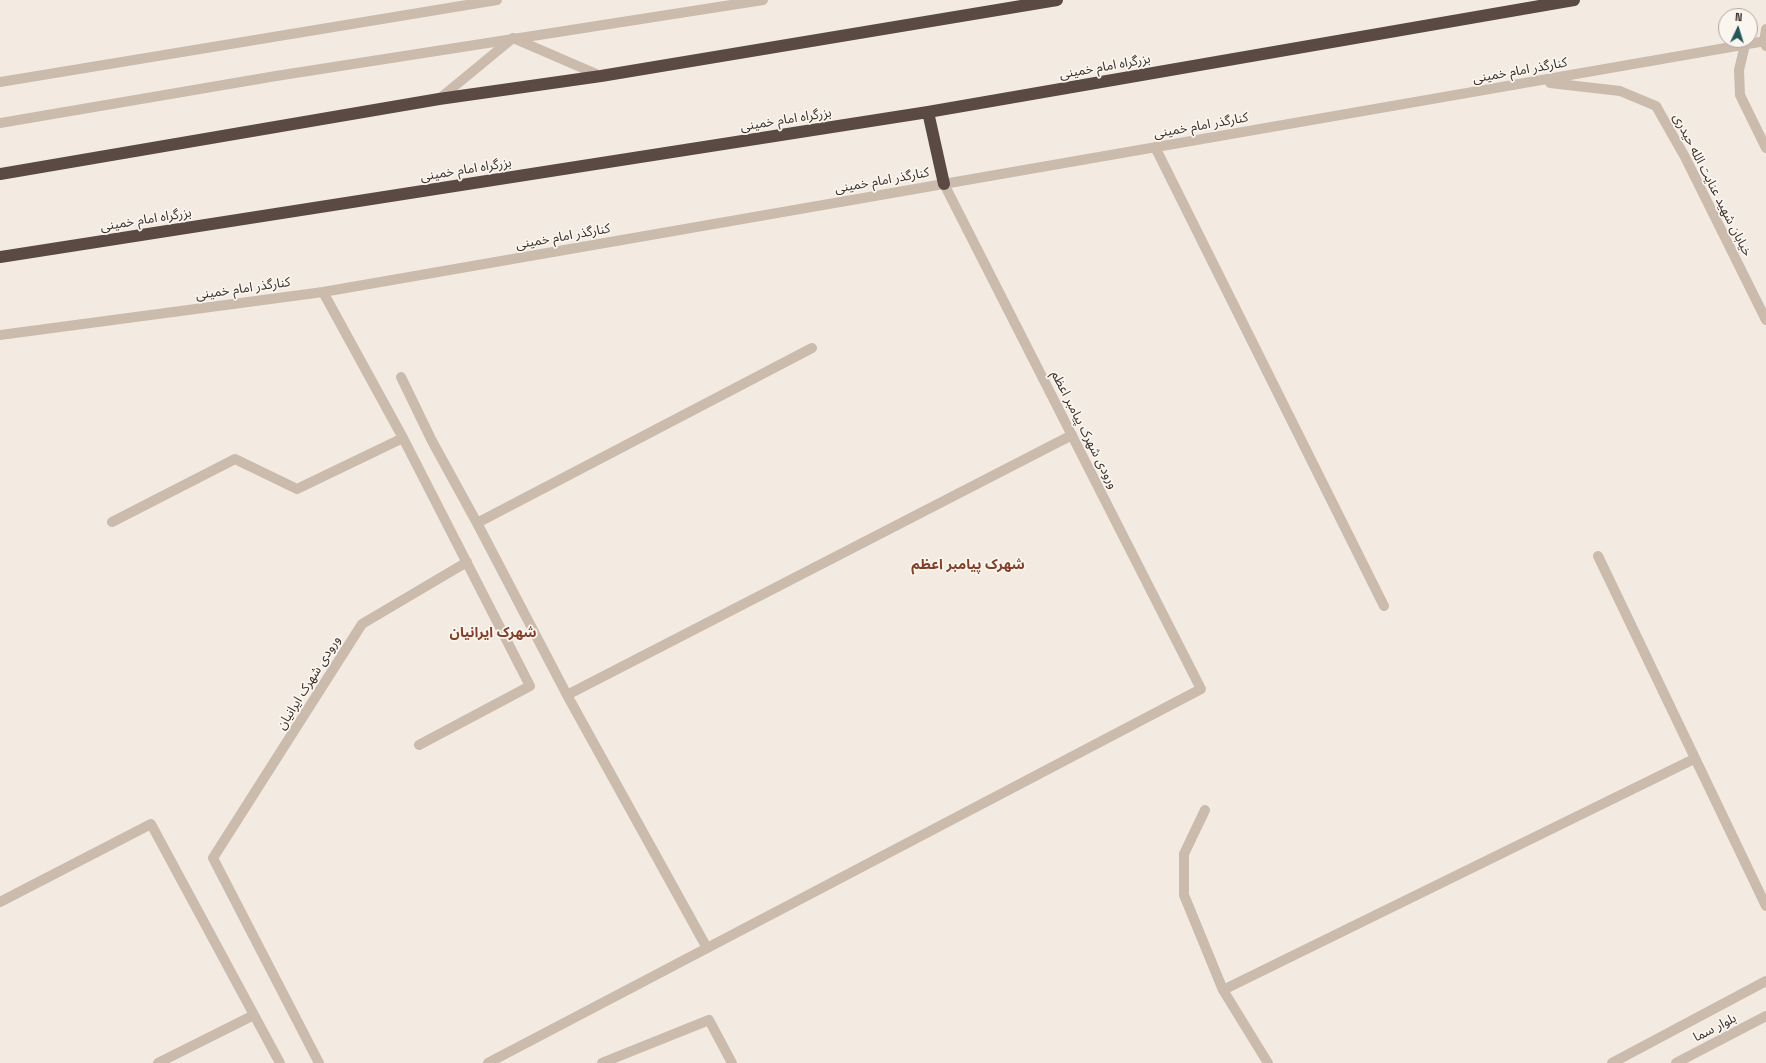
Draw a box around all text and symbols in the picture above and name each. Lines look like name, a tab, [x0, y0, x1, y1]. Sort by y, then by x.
north arrow	[1718, 8, 1758, 48]
text: N	[1735, 10, 1743, 24]
street label: بزرگراه امام خمینی	[1058, 51, 1152, 83]
street label: کنارگذر امام خمینی	[1472, 55, 1568, 87]
street label: بزرگراه امام خمینی	[739, 105, 833, 135]
street label: کنارگذر امام خمینی	[1153, 110, 1249, 142]
street label: خیابان شهید عنایت الله حیدری	[1669, 111, 1755, 259]
street label: بزرگراه امام خمینی	[419, 155, 513, 185]
street label: کنارگذر امام خمینی	[834, 165, 930, 197]
street label: بزرگراه امام خمینی	[99, 205, 193, 235]
street label: کنارگذر امام خمینی	[515, 221, 611, 253]
street label: کنارگذر امام خمینی	[195, 275, 291, 303]
street label: ورودی شهرک پیامبر اعظم	[1047, 368, 1121, 492]
district label: شهرک پیامبر اعظم	[911, 557, 1025, 573]
district label: شهرک ایرانیان	[450, 625, 536, 641]
street label: ورودی شهرک ایرانیان	[274, 633, 344, 733]
street label: بلوار سما	[1691, 1011, 1739, 1045]

